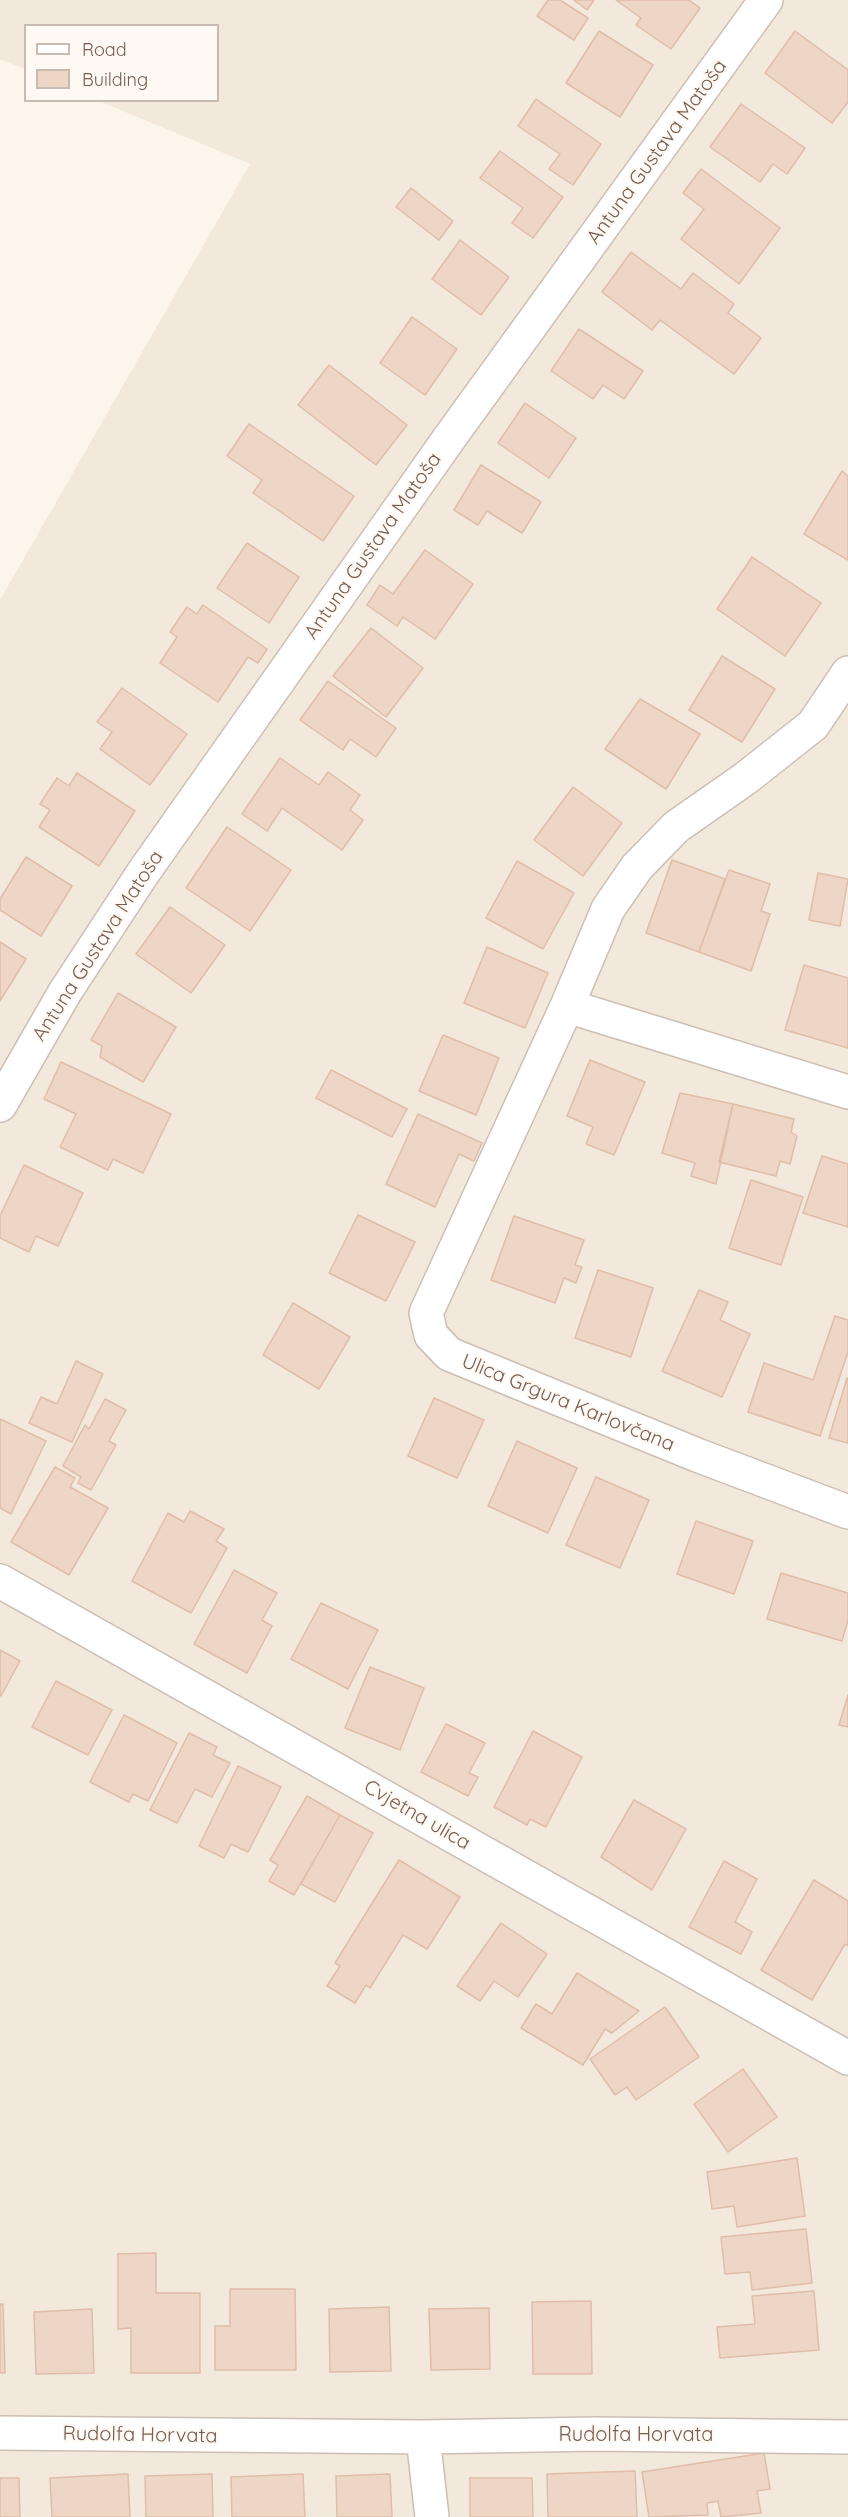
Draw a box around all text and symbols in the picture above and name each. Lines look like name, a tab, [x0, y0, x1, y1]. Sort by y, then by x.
legend	[24, 24, 219, 102]
text: Road	[82, 38, 127, 61]
street label: Antuna Gustava Matoša	[582, 55, 732, 249]
text: Building	[82, 68, 148, 91]
street label: Antuna Gustava Matoša	[299, 448, 447, 644]
street label: Antuna Gustava Matoša	[27, 846, 169, 1046]
street label: Ulica Grgura Karlovčana	[458, 1349, 678, 1457]
street label: Cvjetna ulica	[359, 1775, 475, 1855]
street label: Rudolfa Horvata	[62, 2422, 218, 2448]
street label: Rudolfa Horvata	[559, 2423, 713, 2447]

